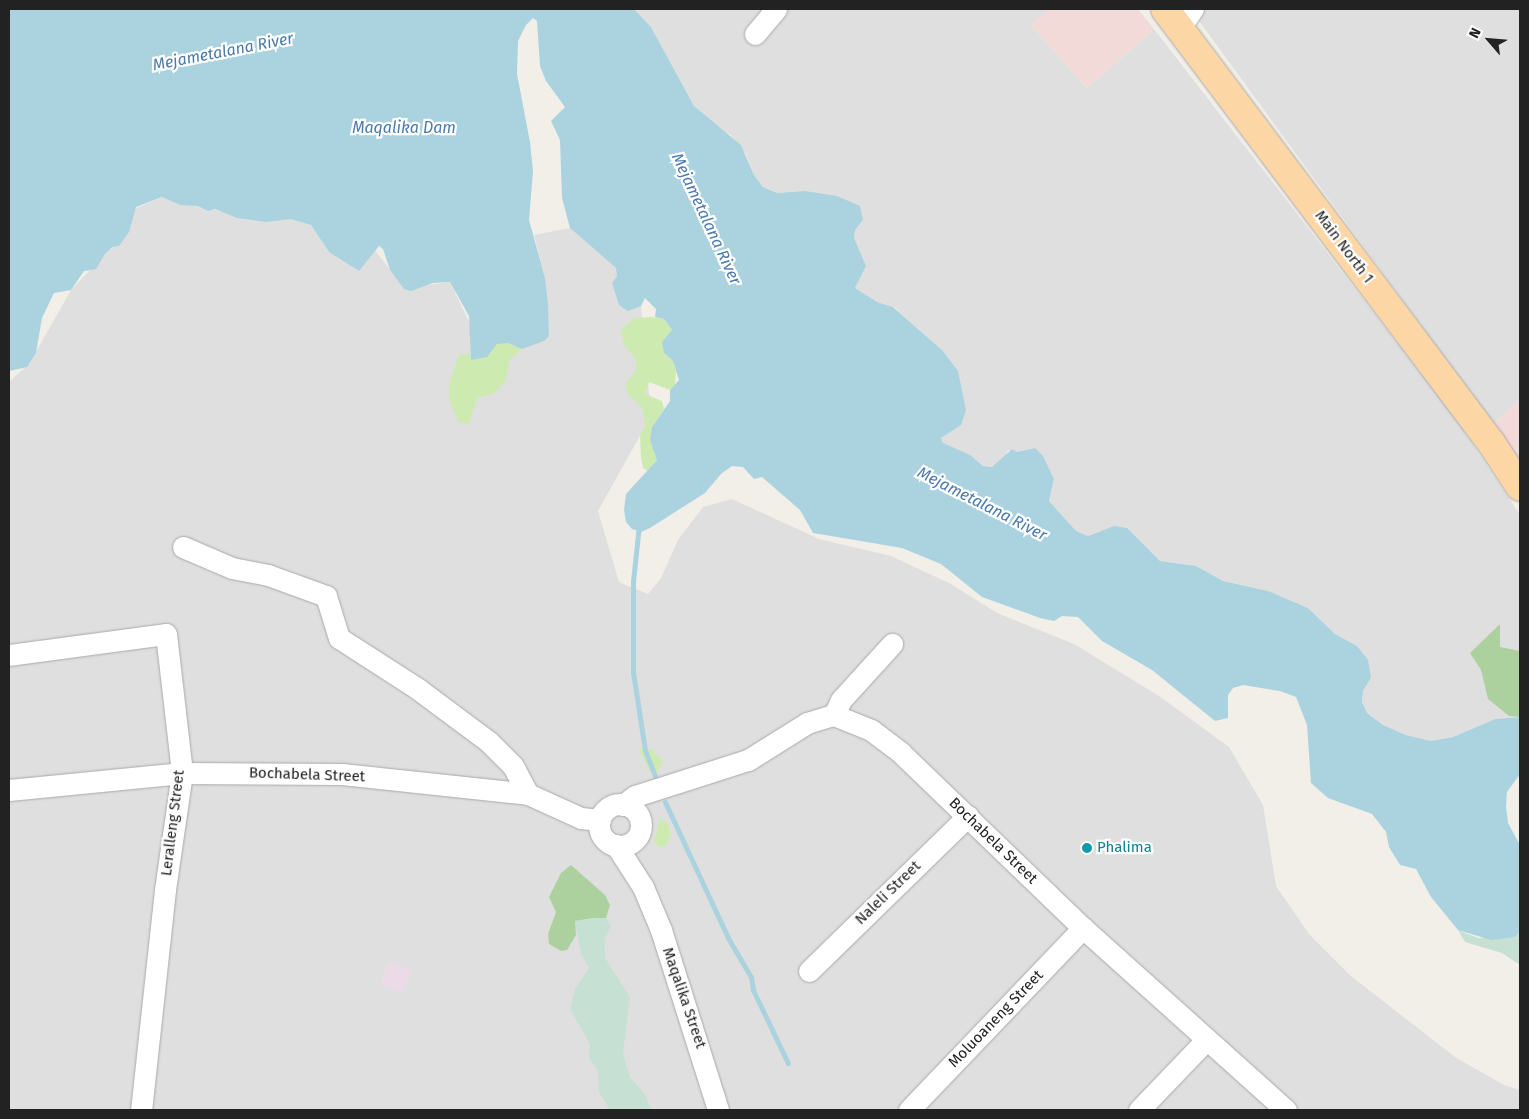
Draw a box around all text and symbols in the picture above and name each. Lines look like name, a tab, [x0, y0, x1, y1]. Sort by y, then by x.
north arrow	[1464, 15, 1514, 65]
text: N	[1466, 25, 1485, 41]
water label: Mejametalana River	[151, 29, 295, 75]
water label: Maqalika Dam	[352, 118, 456, 138]
water label: Mejametalana River	[667, 150, 745, 288]
street label: Main North 1	[1311, 207, 1377, 287]
water label: Mejametalana River	[914, 463, 1050, 545]
street label: Bochabela Street	[249, 764, 365, 786]
street label: Leralleng Street	[158, 769, 188, 877]
street label: Bochabela Street	[945, 794, 1041, 888]
place label: Phalima	[1097, 839, 1152, 857]
marker: Phalima	[1081, 842, 1093, 854]
street label: Naleli Street	[852, 857, 924, 929]
street label: Maqalika Street	[658, 945, 710, 1051]
street label: Moluoaneng Street	[945, 967, 1047, 1071]

